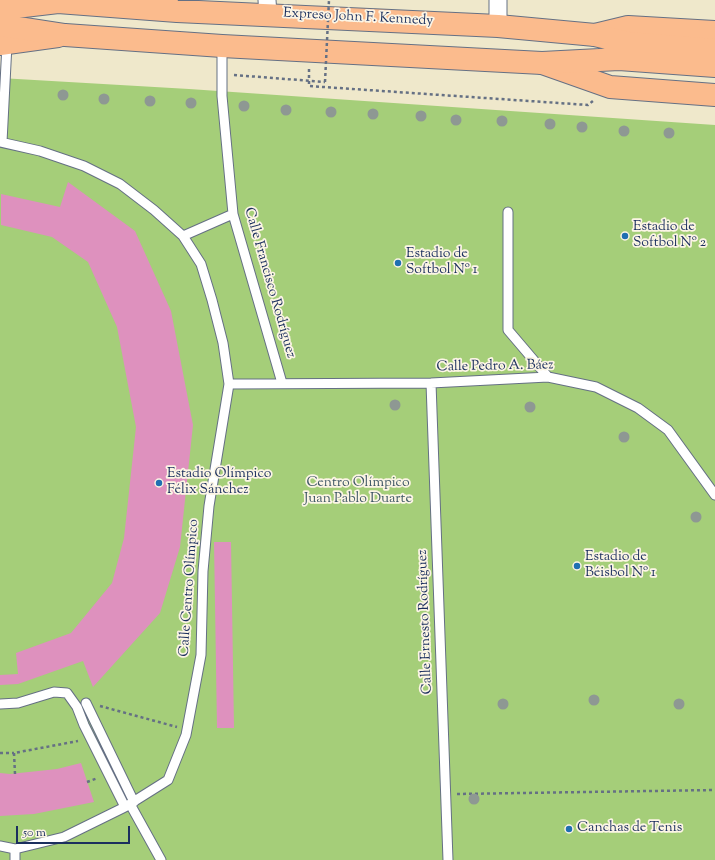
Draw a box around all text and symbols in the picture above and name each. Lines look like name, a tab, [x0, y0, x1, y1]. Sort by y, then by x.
street label: Expreso John F. Kennedy	[283, 6, 433, 30]
street label: Calle Francisco Rodríguez	[239, 206, 299, 360]
place label: Estadio de Softbol Nº 2	[633, 220, 706, 252]
marker: Estadio de Softbol Nº 2	[620, 231, 630, 241]
place label: Estadio de Softbol Nº 1	[406, 247, 478, 280]
marker: Estadio de Softbol Nº 1	[393, 258, 403, 268]
street label: Calle Pedro A. Báez	[436, 358, 554, 376]
place label: Estadio Olímpico Félix Sánchez	[167, 467, 271, 500]
park label: Centro Olímpico Juan Pablo Duarte	[304, 476, 412, 508]
marker: Estadio Olímpico Félix Sánchez	[154, 478, 164, 488]
street label: Calle Centro Olímpico	[177, 519, 203, 657]
street label: Calle Ernesto Rodríguez	[415, 549, 437, 695]
place label: Estadio de Béisbol Nº 1	[585, 550, 656, 582]
marker: Estadio de Béisbol Nº 1	[572, 561, 582, 571]
scale bar	[18, 818, 132, 844]
place label: Canchas de Tenis	[577, 821, 682, 837]
text: 50 m	[23, 824, 46, 842]
marker: Canchas de Tenis	[564, 824, 574, 834]

